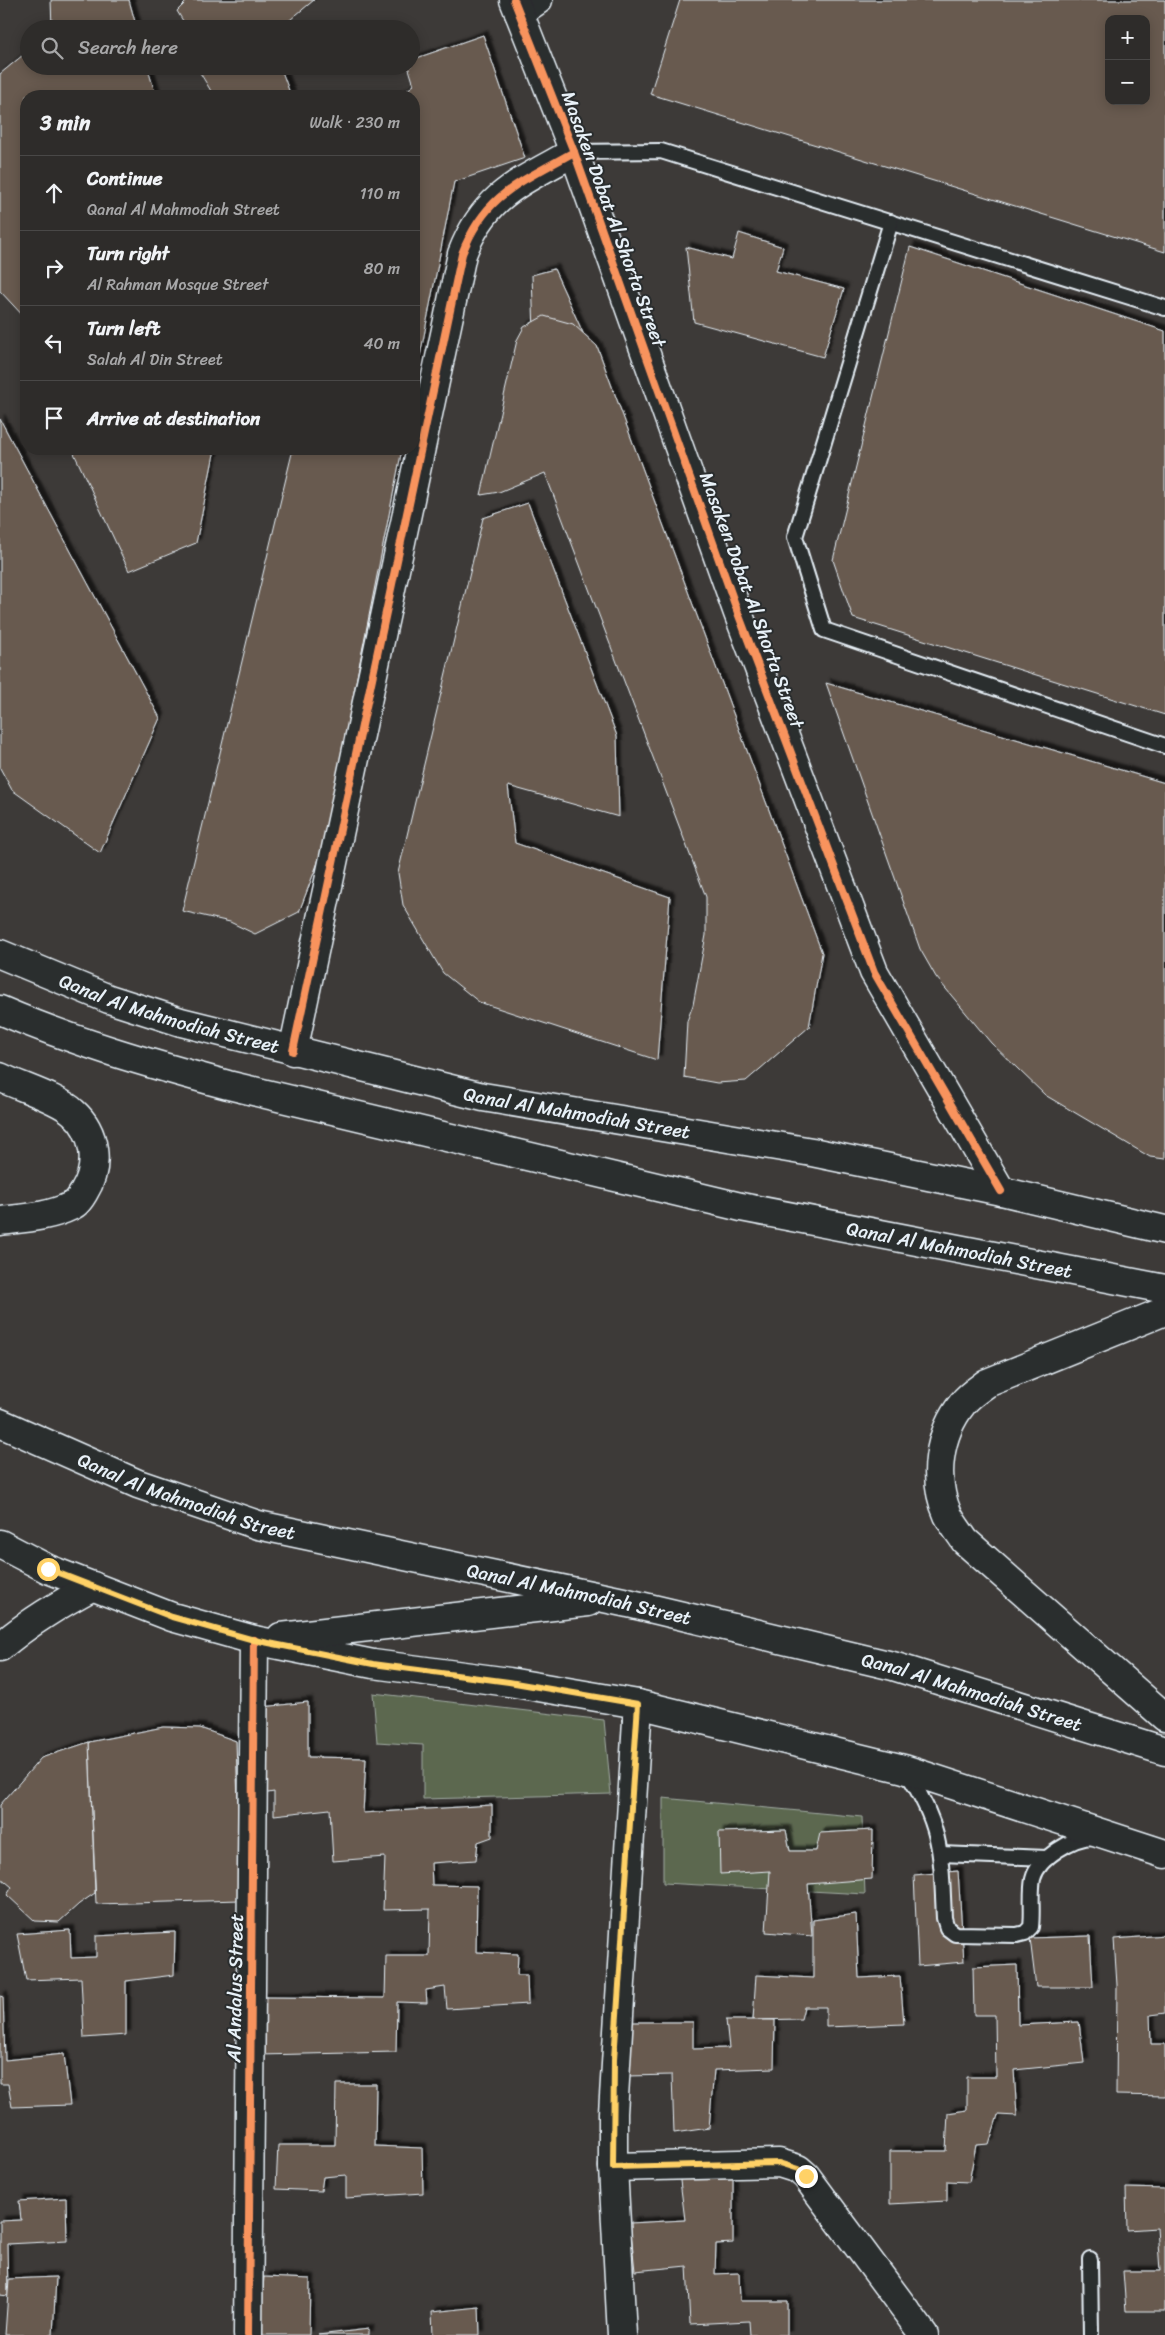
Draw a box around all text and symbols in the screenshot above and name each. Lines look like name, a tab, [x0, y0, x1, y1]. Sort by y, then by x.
map controls	[1105, 15, 1150, 105]
button: +	[1105, 15, 1150, 60]
search box	[20, 20, 420, 75]
text: Search here	[78, 31, 178, 64]
icon: search	[38, 34, 66, 62]
button: −	[1105, 60, 1150, 105]
street label: Masaken Dobat Al Shorta Street	[552, 86, 676, 353]
text: 3 min	[40, 104, 90, 142]
text: Walk · 230 m	[309, 108, 400, 137]
text: Continue	[87, 162, 163, 195]
icon: ahead	[40, 179, 68, 207]
text: 110 m	[360, 179, 400, 208]
text: Qanal Al Mahmodiah Street	[87, 195, 280, 224]
text: Turn right	[87, 237, 169, 270]
icon: right	[40, 254, 68, 282]
text: 80 m	[364, 254, 400, 283]
text: Al Rahman Mosque Street	[87, 270, 269, 299]
text: Turn left	[87, 312, 160, 345]
icon: left	[40, 329, 68, 357]
text: 40 m	[363, 329, 400, 358]
text: Salah Al Din Street	[87, 345, 223, 374]
text: Arrive at destination	[87, 402, 260, 435]
icon: arrive	[40, 404, 68, 432]
street label: Masaken Dobat Al Shorta Street	[690, 467, 814, 734]
street label: Qanal Al Mahmodiah Street	[54, 964, 283, 1062]
street label: Qanal Al Mahmodiah Street	[460, 1076, 693, 1148]
street label: Qanal Al Mahmodiah Street	[844, 1211, 1075, 1287]
street label: Qanal Al Mahmodiah Street	[72, 1443, 298, 1549]
street label: Qanal Al Mahmodiah Street	[464, 1553, 695, 1634]
route start	[37, 1558, 60, 1581]
street label: Qanal Al Mahmodiah Street	[858, 1643, 1086, 1741]
street label: Al Andalus Street	[217, 1913, 253, 2064]
route end	[795, 2165, 818, 2188]

